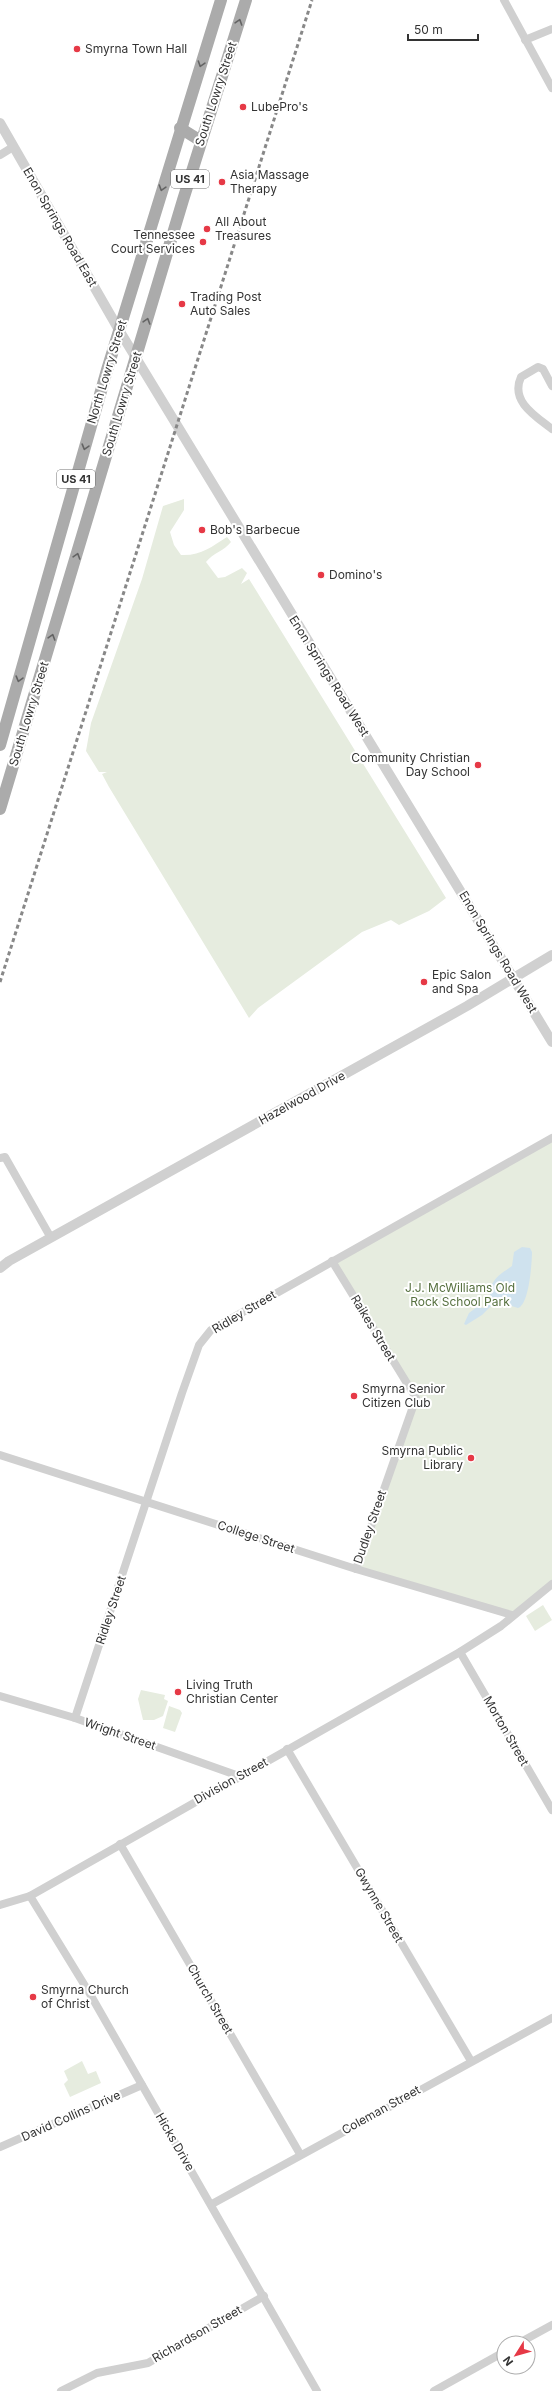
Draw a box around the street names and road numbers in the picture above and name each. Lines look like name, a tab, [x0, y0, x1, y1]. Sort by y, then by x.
street label: South Lowry Street	[192, 40, 239, 148]
street label: Enon Springs Road East	[20, 164, 101, 289]
road number: US 41	[171, 170, 209, 188]
street label: North Lowry Street	[84, 318, 129, 426]
street label: South Lowry Street	[98, 350, 145, 458]
road number: US 41	[57, 470, 95, 488]
street label: Enon Springs Road West	[286, 613, 373, 739]
street label: South Lowry Street	[5, 660, 52, 768]
street label: Enon Springs Road West	[456, 888, 541, 1015]
street label: Hazelwood Drive	[256, 1068, 348, 1128]
street label: Ridley Street	[209, 1287, 278, 1336]
street label: Raikes Street	[348, 1292, 399, 1363]
street label: Dudley Street	[350, 1488, 389, 1566]
street label: College Street	[216, 1517, 297, 1556]
street label: Ridley Street	[92, 1573, 129, 1646]
street label: Morton Street	[480, 1693, 532, 1768]
street label: Wright Street	[82, 1714, 158, 1753]
street label: Division Street	[191, 1754, 270, 1807]
street label: Gwynne Street	[352, 1865, 407, 1945]
street label: Church Street	[184, 1961, 237, 2037]
street label: Coleman Street	[339, 2082, 423, 2137]
street label: David Collins Drive	[19, 2087, 123, 2144]
street label: Hicks Drive	[153, 2110, 198, 2174]
street label: Richardson Street	[149, 2302, 244, 2365]

